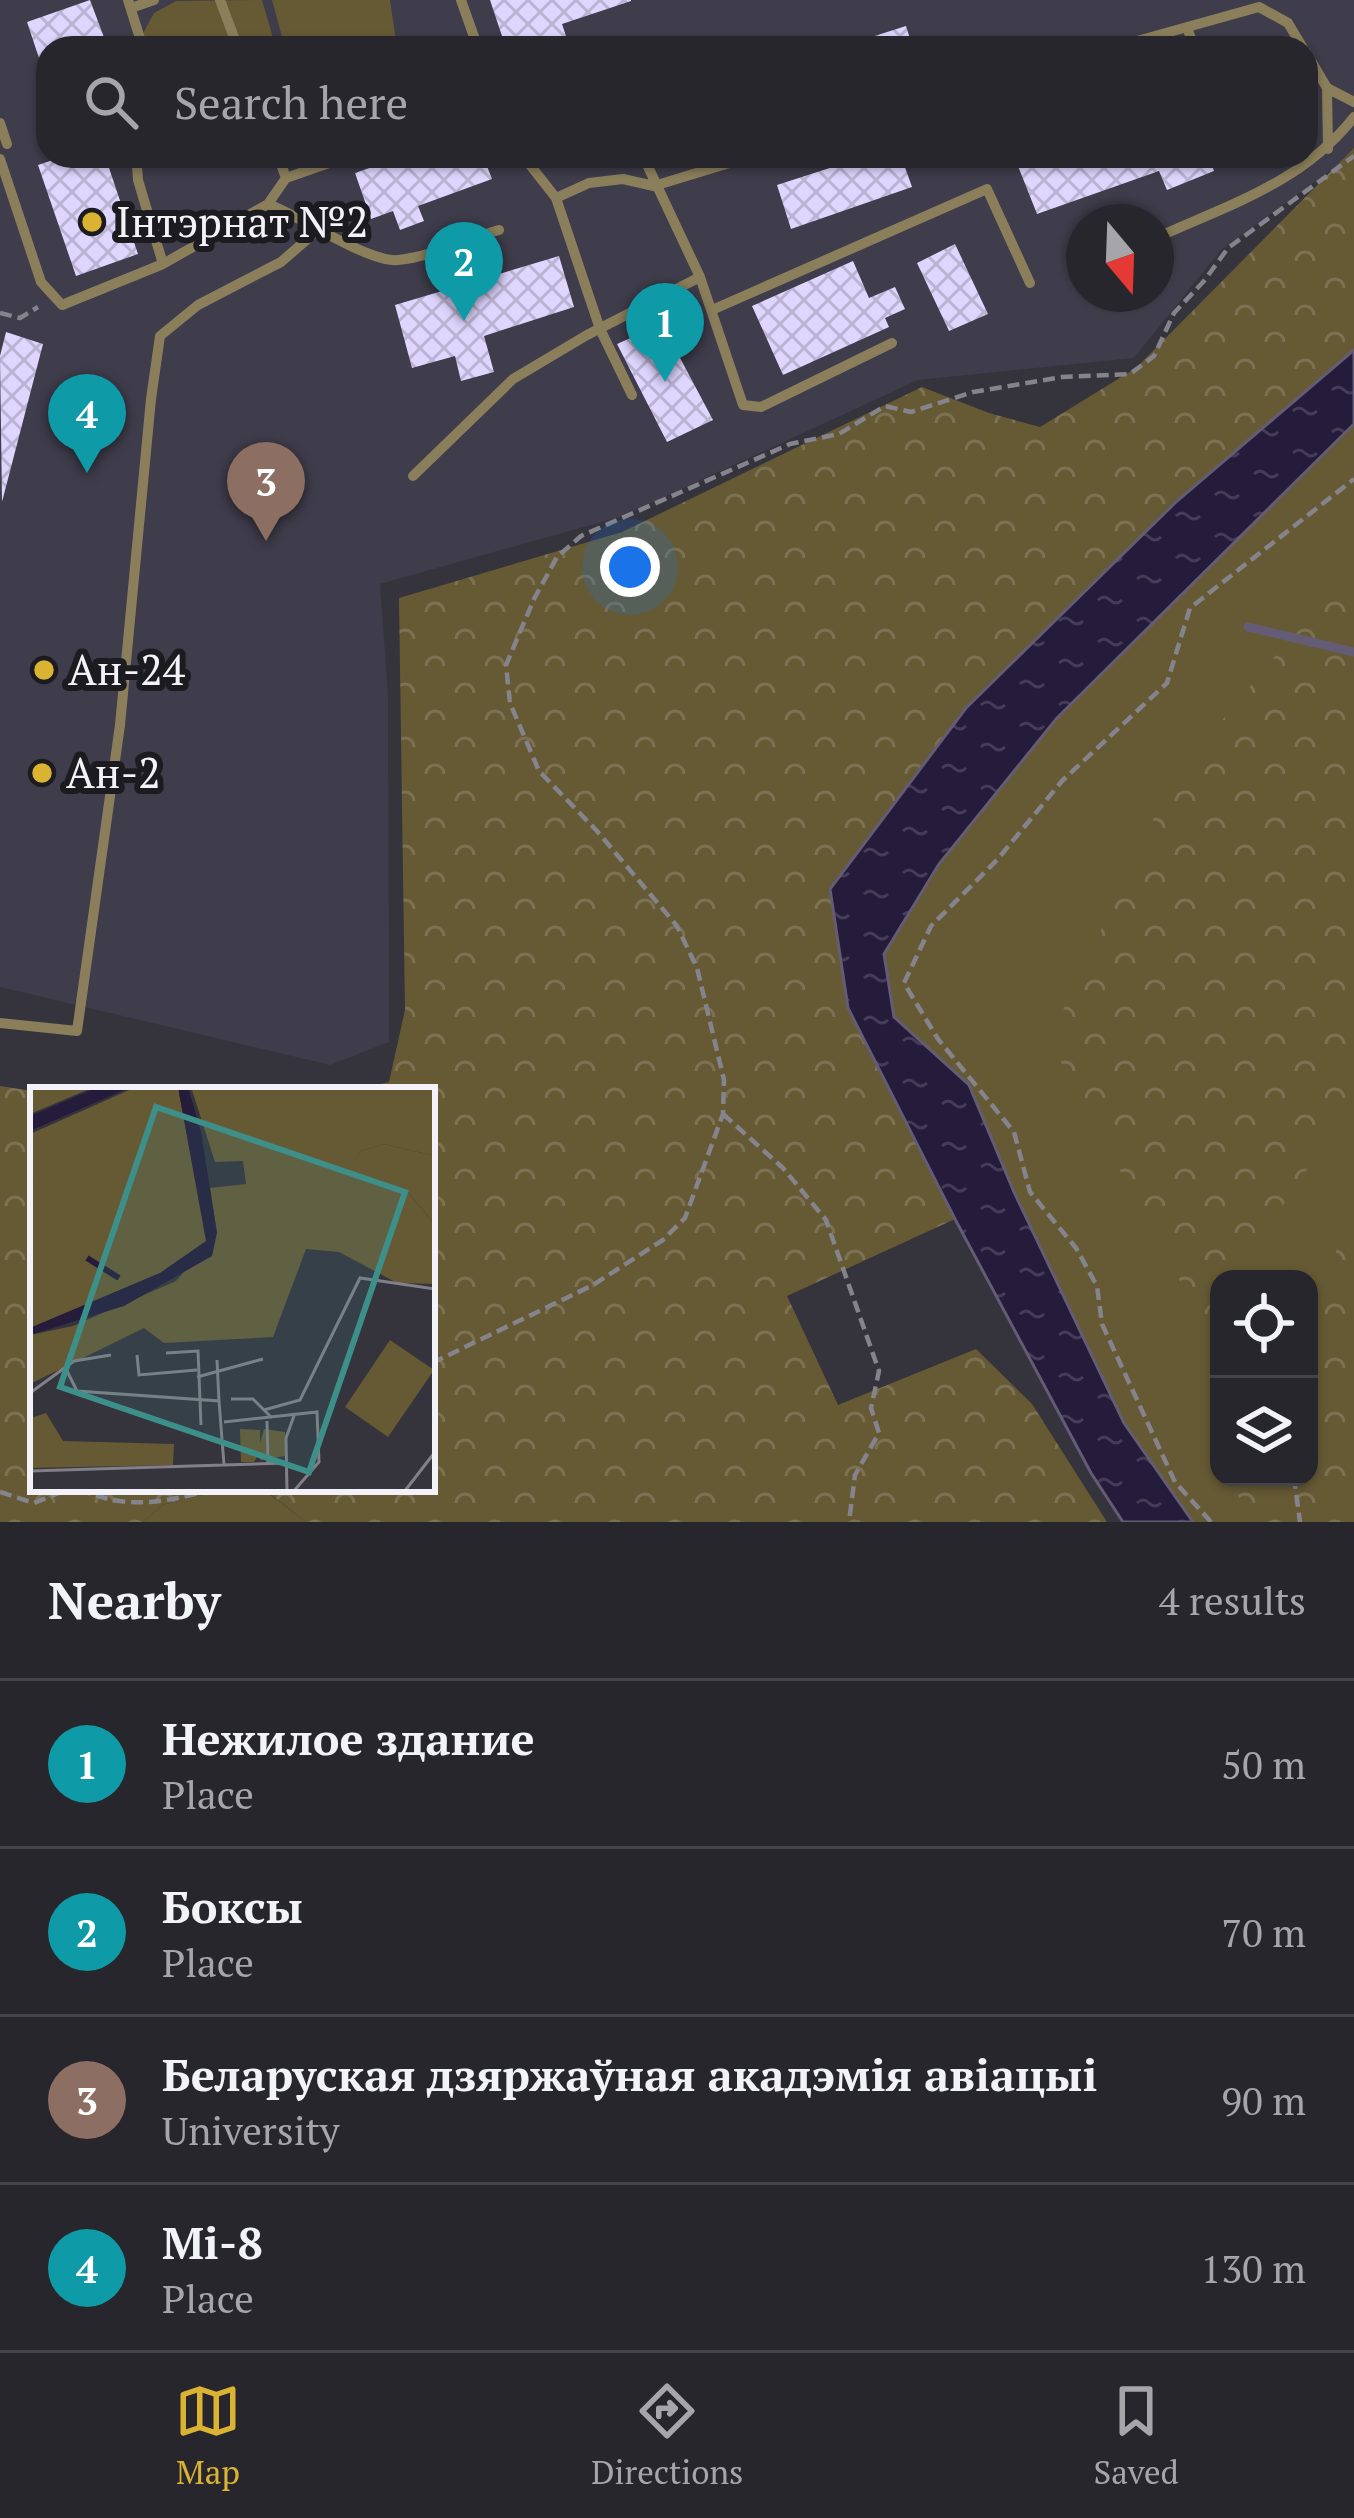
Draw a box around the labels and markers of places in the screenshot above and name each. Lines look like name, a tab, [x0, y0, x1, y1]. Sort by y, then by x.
place label: Інтэрнат №2	[116, 193, 368, 249]
marker: Інтэрнат №2	[79, 209, 105, 235]
pin: 2	[425, 222, 503, 321]
pin: 1	[626, 283, 704, 382]
pin: 4	[48, 374, 126, 473]
pin: 3	[227, 442, 305, 541]
place label: Ан-24	[68, 641, 186, 697]
marker: Ан-24	[31, 657, 57, 683]
place label: Ан-2	[66, 744, 161, 800]
marker: Ан-2	[29, 760, 55, 786]

